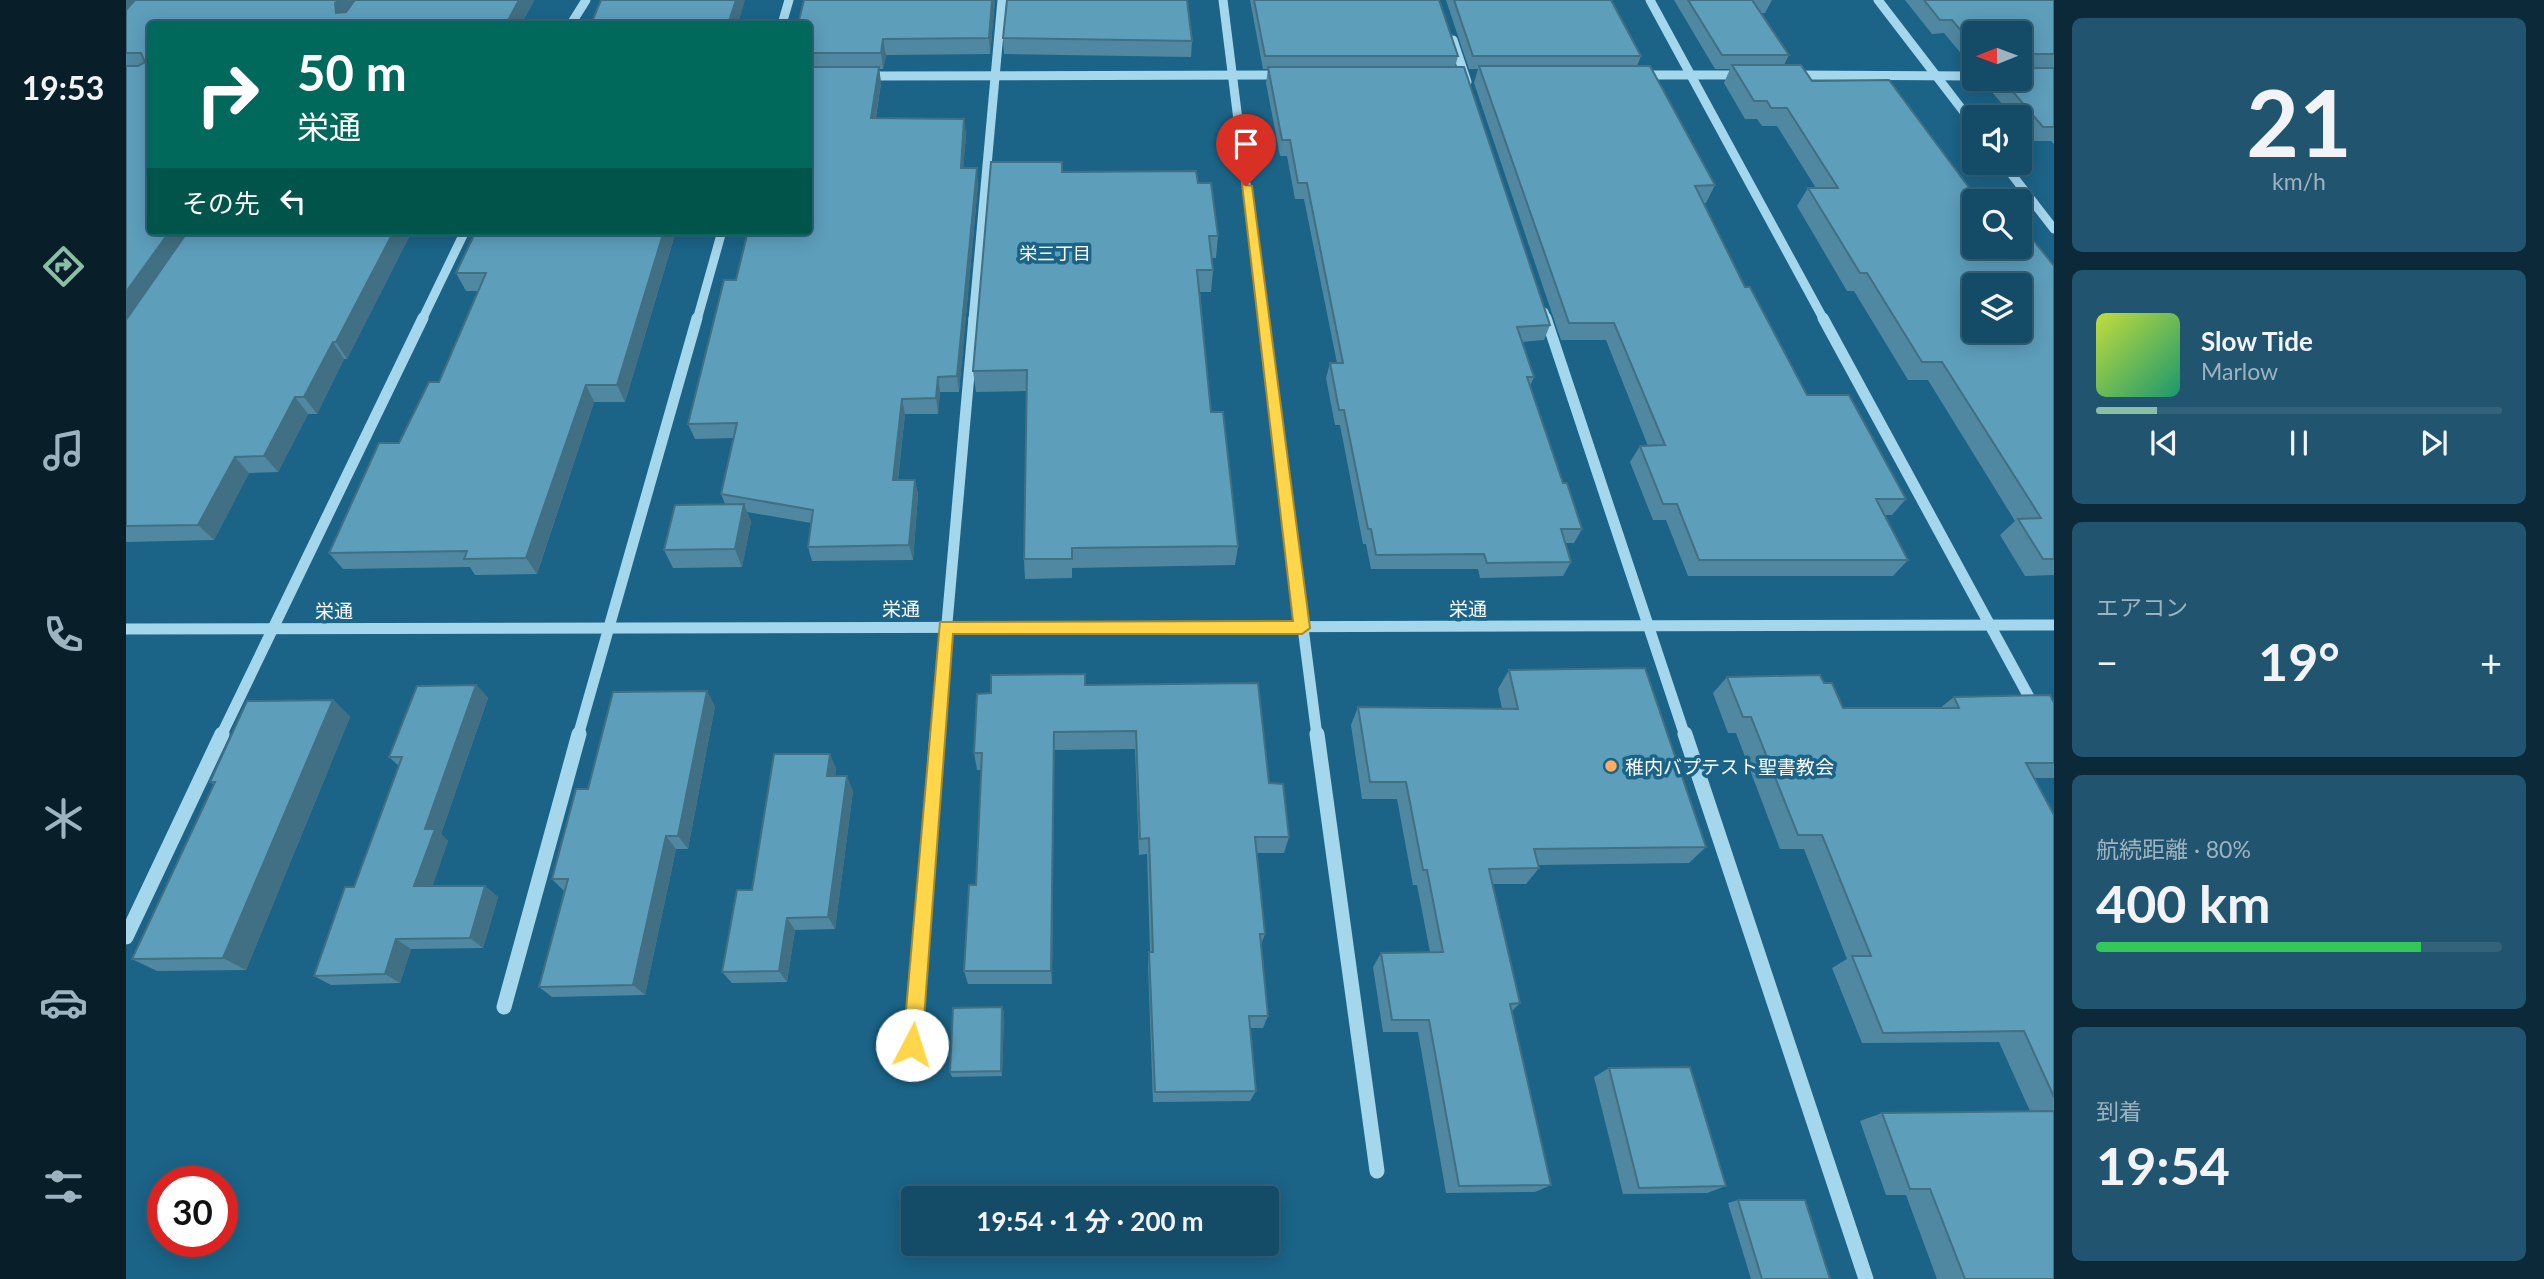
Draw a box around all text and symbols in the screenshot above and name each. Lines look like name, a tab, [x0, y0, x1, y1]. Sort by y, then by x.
north arrow	[1962, 21, 2032, 91]
map controls	[1962, 21, 2032, 343]
text: 50 m	[297, 43, 407, 101]
icon: right	[182, 49, 273, 140]
text: 21	[2246, 67, 2352, 176]
text: 19:53	[22, 68, 104, 107]
button: sound	[1962, 105, 2032, 175]
text: 栄通	[297, 107, 361, 146]
pin	[1216, 114, 1276, 186]
icon: arrive	[1227, 125, 1265, 163]
text: km/h	[2272, 167, 2326, 195]
icon: left	[274, 182, 312, 220]
text: その先	[182, 187, 260, 219]
button: search	[1962, 189, 2032, 259]
icon: directions	[39, 242, 88, 291]
district label: 栄三丁目	[1019, 242, 1091, 264]
button: layers	[1962, 273, 2032, 343]
text: Slow Tide	[2201, 325, 2313, 357]
text: Marlow	[2201, 357, 2278, 385]
icon: previous	[2145, 424, 2183, 462]
icon: pause	[2280, 424, 2318, 462]
icon: next	[2415, 424, 2453, 462]
icon: music	[39, 426, 88, 475]
text: エアコン	[2096, 593, 2188, 621]
street label: 栄通	[882, 597, 920, 620]
street label: 栄通	[1449, 597, 1487, 620]
street label: 栄通	[315, 599, 353, 622]
icon: phone	[39, 610, 88, 659]
text: 19°	[2258, 630, 2340, 692]
text: −	[2096, 639, 2118, 685]
text: +	[2480, 639, 2502, 685]
place label: 稚内バプテスト聖書教会	[1625, 755, 1834, 778]
marker: 稚内バプテスト聖書教会	[1603, 758, 1619, 774]
icon: climate	[39, 794, 88, 843]
text: 航続距離 · 80%	[2096, 835, 2251, 863]
text: 400 km	[2096, 872, 2270, 934]
icon: car	[39, 978, 88, 1027]
position arrow	[875, 1008, 949, 1082]
text: 到着	[2096, 1097, 2142, 1125]
text: 19:54	[2096, 1134, 2230, 1196]
icon: filters	[39, 1162, 88, 1211]
speed limit sign: 30	[147, 1166, 238, 1257]
text: 19:54 · 1 分 · 200 m	[976, 1205, 1204, 1237]

